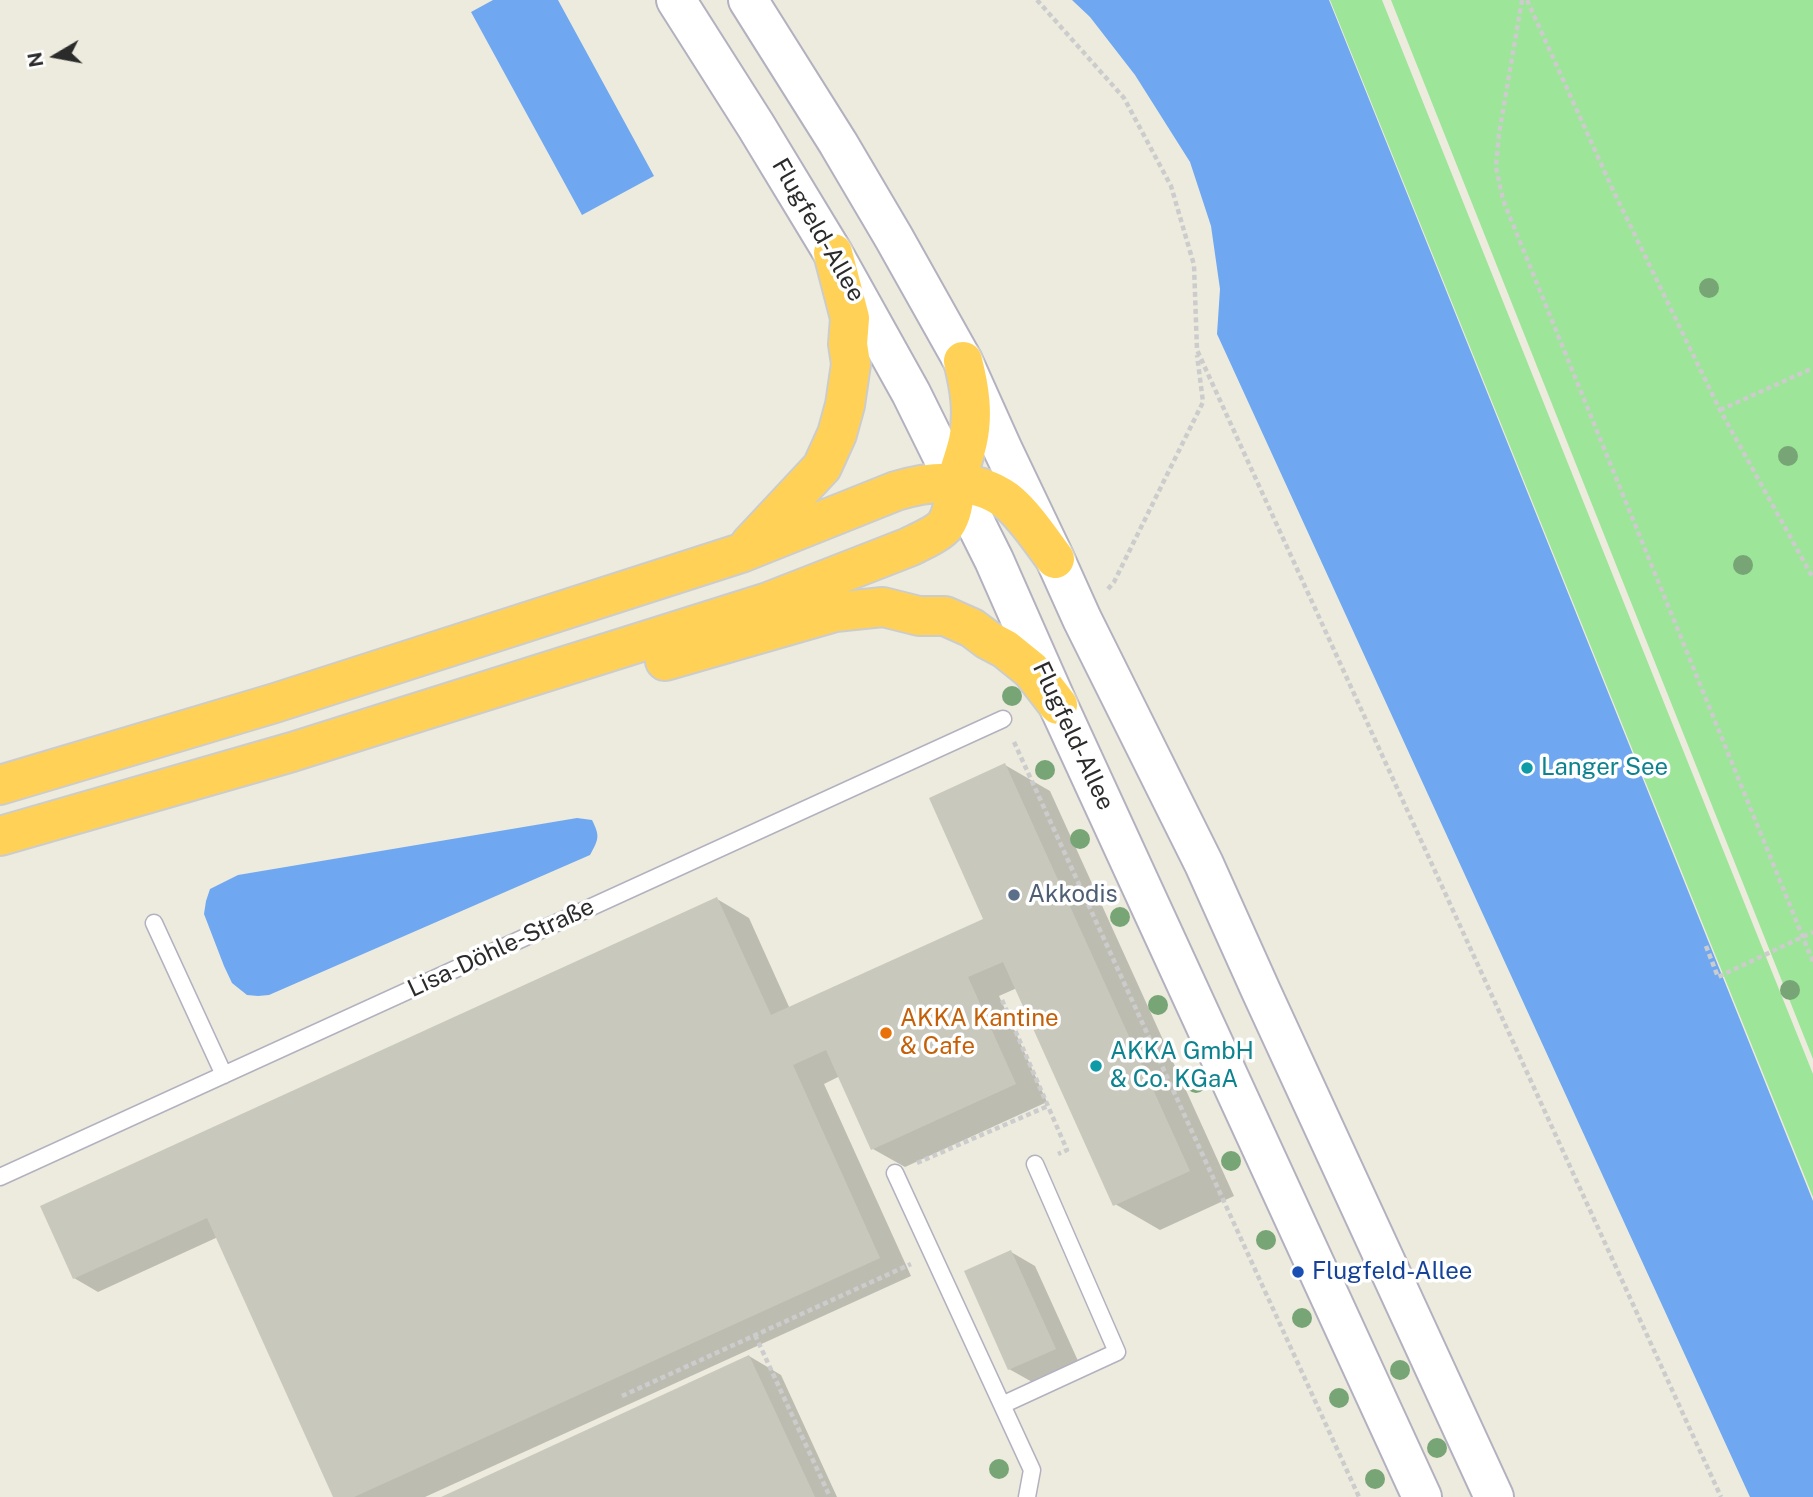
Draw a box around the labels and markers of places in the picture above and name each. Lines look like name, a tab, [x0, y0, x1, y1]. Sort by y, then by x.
place label: Langer See	[1541, 754, 1668, 782]
marker: Langer See	[1519, 760, 1535, 776]
place label: Akkodis	[1028, 881, 1118, 909]
marker: Akkodis	[1006, 887, 1022, 903]
place label: AKKA Kantine & Cafe	[900, 1005, 1059, 1061]
marker: AKKA Kantine & Cafe	[878, 1025, 894, 1041]
place label: AKKA GmbH & Co. KGaA	[1110, 1038, 1254, 1094]
marker: AKKA GmbH & Co. KGaA	[1088, 1058, 1104, 1074]
place label: Flugfeld-Allee	[1312, 1258, 1472, 1286]
marker: Flugfeld-Allee	[1290, 1264, 1306, 1280]

